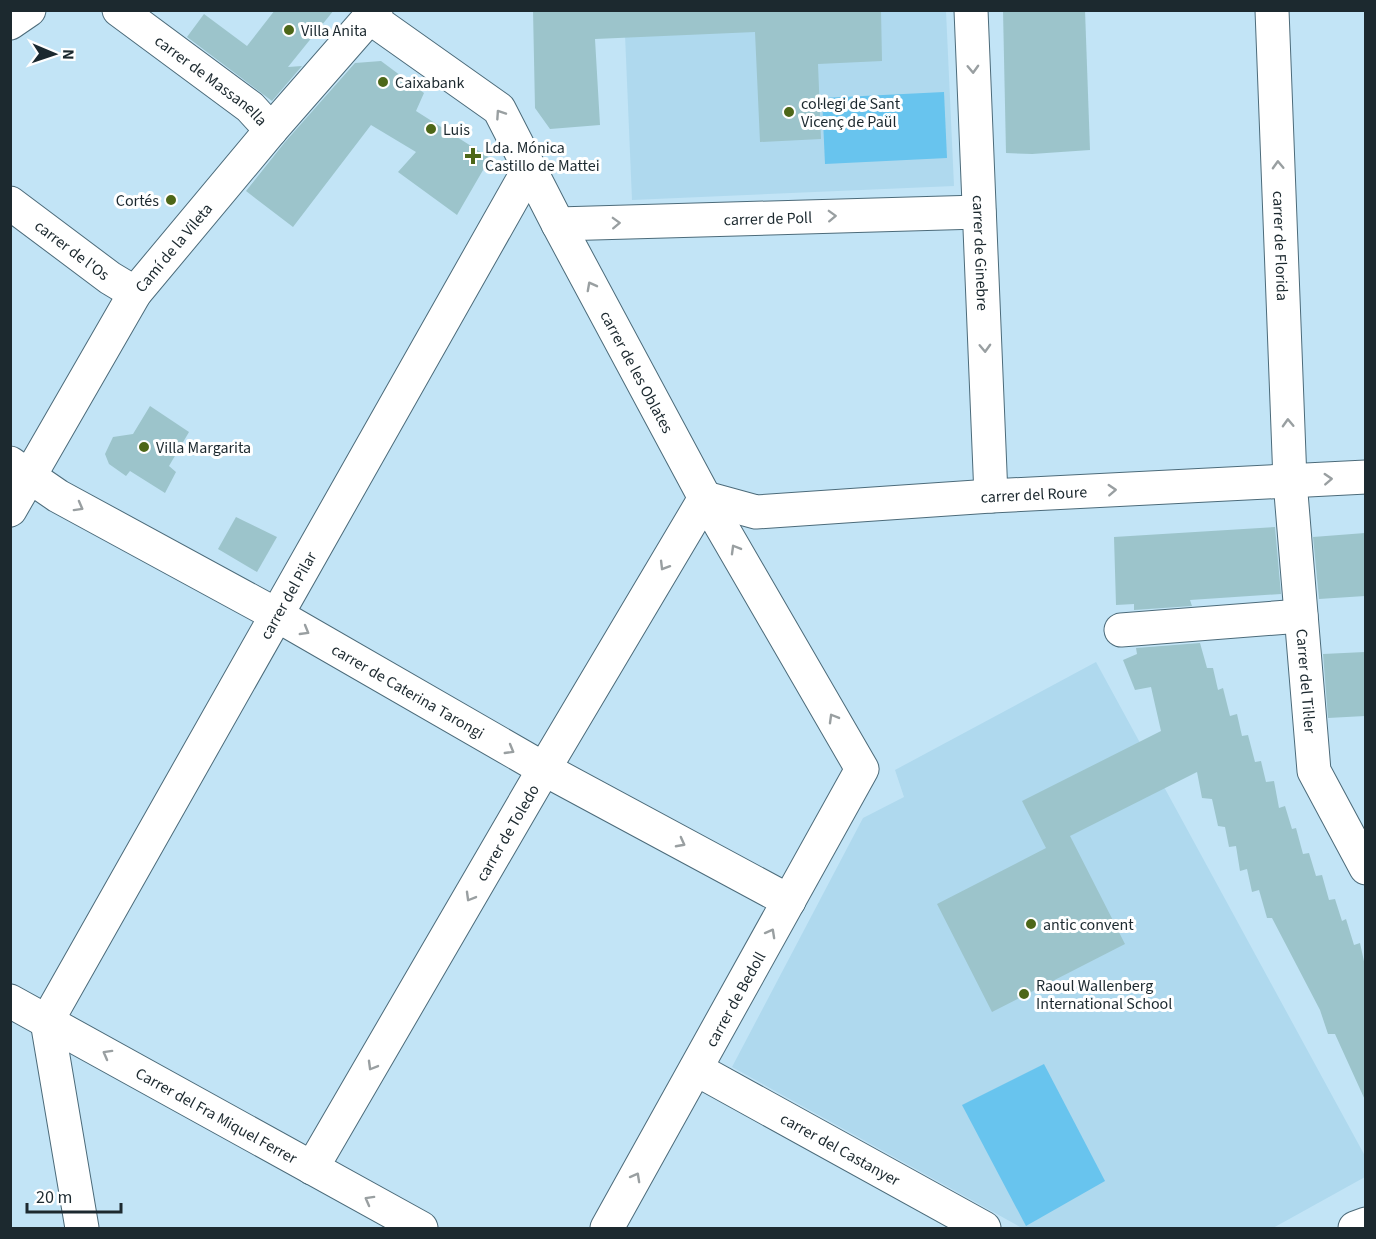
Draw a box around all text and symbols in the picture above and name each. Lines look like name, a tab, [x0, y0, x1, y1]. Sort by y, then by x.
place label: Villa Anita	[301, 20, 367, 42]
marker: Villa Anita	[282, 23, 296, 37]
north arrow	[24, 24, 84, 84]
street label: carrer de Massanella	[150, 30, 272, 131]
text: N	[57, 49, 79, 60]
one-way arrow	[967, 64, 979, 73]
place label: Caixabank	[395, 72, 465, 94]
marker: Caixabank	[376, 75, 390, 89]
place label: col·legi de Sant Vicenç de Paül	[801, 93, 901, 133]
marker: col·legi de Sant Vicenç de Paül	[782, 105, 796, 119]
one-way arrow	[496, 110, 507, 121]
place label: Luis	[443, 119, 470, 141]
marker: Luis	[424, 122, 438, 136]
place label: Lda. Mónica Castillo de Mattei	[485, 137, 600, 177]
marker: Lda. Mónica Castillo de Mattei	[466, 149, 480, 163]
one-way arrow	[1272, 161, 1285, 170]
place label: Cortés	[116, 190, 159, 212]
street label: carrer de Florida	[1267, 190, 1293, 301]
marker: Cortés	[164, 193, 178, 207]
street label: carrer de Ginebre	[967, 195, 993, 311]
street label: Camí de la Vileta	[130, 199, 218, 297]
street label: carrer de Poll	[723, 207, 812, 231]
one-way arrow	[827, 210, 836, 223]
street label: carrer de l'Os	[30, 215, 114, 286]
one-way arrow	[611, 216, 620, 229]
one-way arrow	[587, 282, 598, 292]
street label: carrer de les Oblates	[594, 307, 678, 438]
one-way arrow	[978, 343, 991, 352]
one-way arrow	[1282, 418, 1294, 427]
place label: Villa Margarita	[156, 437, 251, 459]
marker: Villa Margarita	[137, 440, 151, 454]
one-way arrow	[1323, 473, 1332, 486]
street label: carrer del Roure	[980, 481, 1088, 509]
one-way arrow	[1108, 484, 1117, 497]
one-way arrow	[72, 500, 83, 511]
one-way arrow	[731, 545, 742, 555]
street label: carrer del Pilar	[255, 547, 323, 644]
one-way arrow	[660, 560, 672, 570]
one-way arrow	[299, 624, 309, 636]
street label: Carrer del Til·ler	[1290, 628, 1321, 735]
street label: carrer de Caterina Tarongi	[327, 639, 488, 744]
one-way arrow	[828, 714, 840, 724]
one-way arrow	[504, 742, 514, 754]
street label: carrer de Toledo	[471, 781, 545, 886]
one-way arrow	[675, 836, 686, 847]
one-way arrow	[465, 891, 477, 901]
place label: antic convent	[1043, 914, 1134, 936]
marker: antic convent	[1024, 917, 1038, 931]
one-way arrow	[764, 929, 775, 939]
street label: carrer de Bedoll	[701, 948, 771, 1051]
place label: Raoul Wallenberg International School	[1036, 975, 1172, 1015]
marker: Raoul Wallenberg International School	[1017, 987, 1031, 1001]
one-way arrow	[103, 1050, 113, 1061]
one-way arrow	[367, 1060, 379, 1070]
street label: Carrer del Fra Miquel Ferrer	[131, 1062, 301, 1170]
street label: carrer del Castanyer	[776, 1108, 904, 1192]
one-way arrow	[629, 1173, 640, 1184]
scale bar	[27, 1176, 122, 1214]
text: 20 m	[36, 1185, 72, 1210]
one-way arrow	[365, 1196, 376, 1207]

